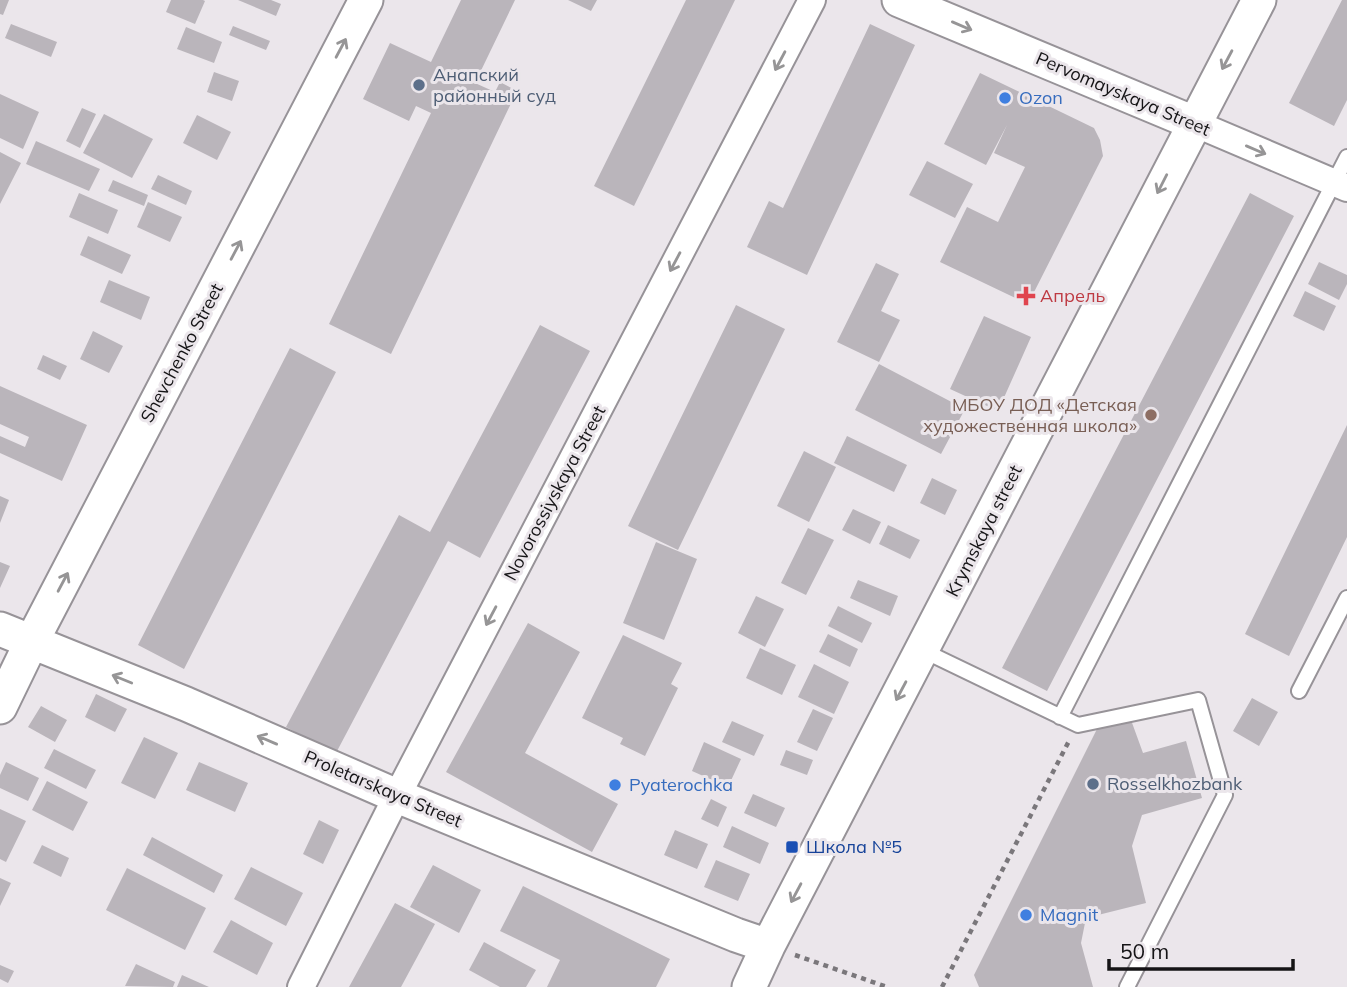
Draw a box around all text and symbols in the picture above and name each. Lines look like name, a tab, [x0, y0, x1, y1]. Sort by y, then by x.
one-way arrow	[951, 21, 973, 34]
one-way arrow	[335, 38, 348, 59]
street label: Pervomayskaya Street	[1033, 46, 1214, 141]
one-way arrow	[773, 50, 787, 70]
one-way arrow	[1220, 50, 1234, 70]
place label: Анапский районный суд	[433, 63, 556, 107]
marker: Анапский районный суд	[411, 77, 427, 93]
place label: Ozon	[1019, 86, 1063, 109]
marker: Ozon	[997, 90, 1013, 106]
one-way arrow	[1245, 144, 1267, 157]
one-way arrow	[1155, 173, 1169, 194]
one-way arrow	[230, 240, 243, 261]
one-way arrow	[668, 251, 681, 272]
street label: Shevchenko Street	[135, 279, 228, 426]
place label: Апрель	[1040, 284, 1105, 307]
marker: Апрель	[1018, 288, 1034, 304]
place label: МБОУ ДОД «Детская художественная школа»	[923, 393, 1137, 437]
street label: Novorossiyskaya Street	[499, 401, 610, 584]
marker: МБОУ ДОД «Детская художественная школа»	[1143, 407, 1159, 423]
street label: Krymskaya street	[940, 461, 1027, 601]
one-way arrow	[57, 572, 70, 593]
one-way arrow	[483, 605, 497, 626]
one-way arrow	[112, 672, 134, 685]
one-way arrow	[894, 680, 907, 701]
one-way arrow	[256, 732, 278, 745]
street label: Proletarskaya Street	[301, 745, 466, 832]
place label: Rosselkhozbank	[1107, 772, 1243, 795]
place label: Pyaterochka	[629, 773, 733, 796]
marker: Rosselkhozbank	[1085, 776, 1101, 792]
marker: Pyaterochka	[607, 777, 623, 793]
place label: Школа №5	[806, 835, 902, 858]
marker: Школа №5	[784, 839, 800, 855]
one-way arrow	[788, 882, 802, 902]
place label: Magnit	[1040, 903, 1098, 926]
marker: Magnit	[1018, 907, 1034, 923]
scale bar	[1109, 928, 1293, 972]
text: 50 m	[1120, 938, 1169, 964]

